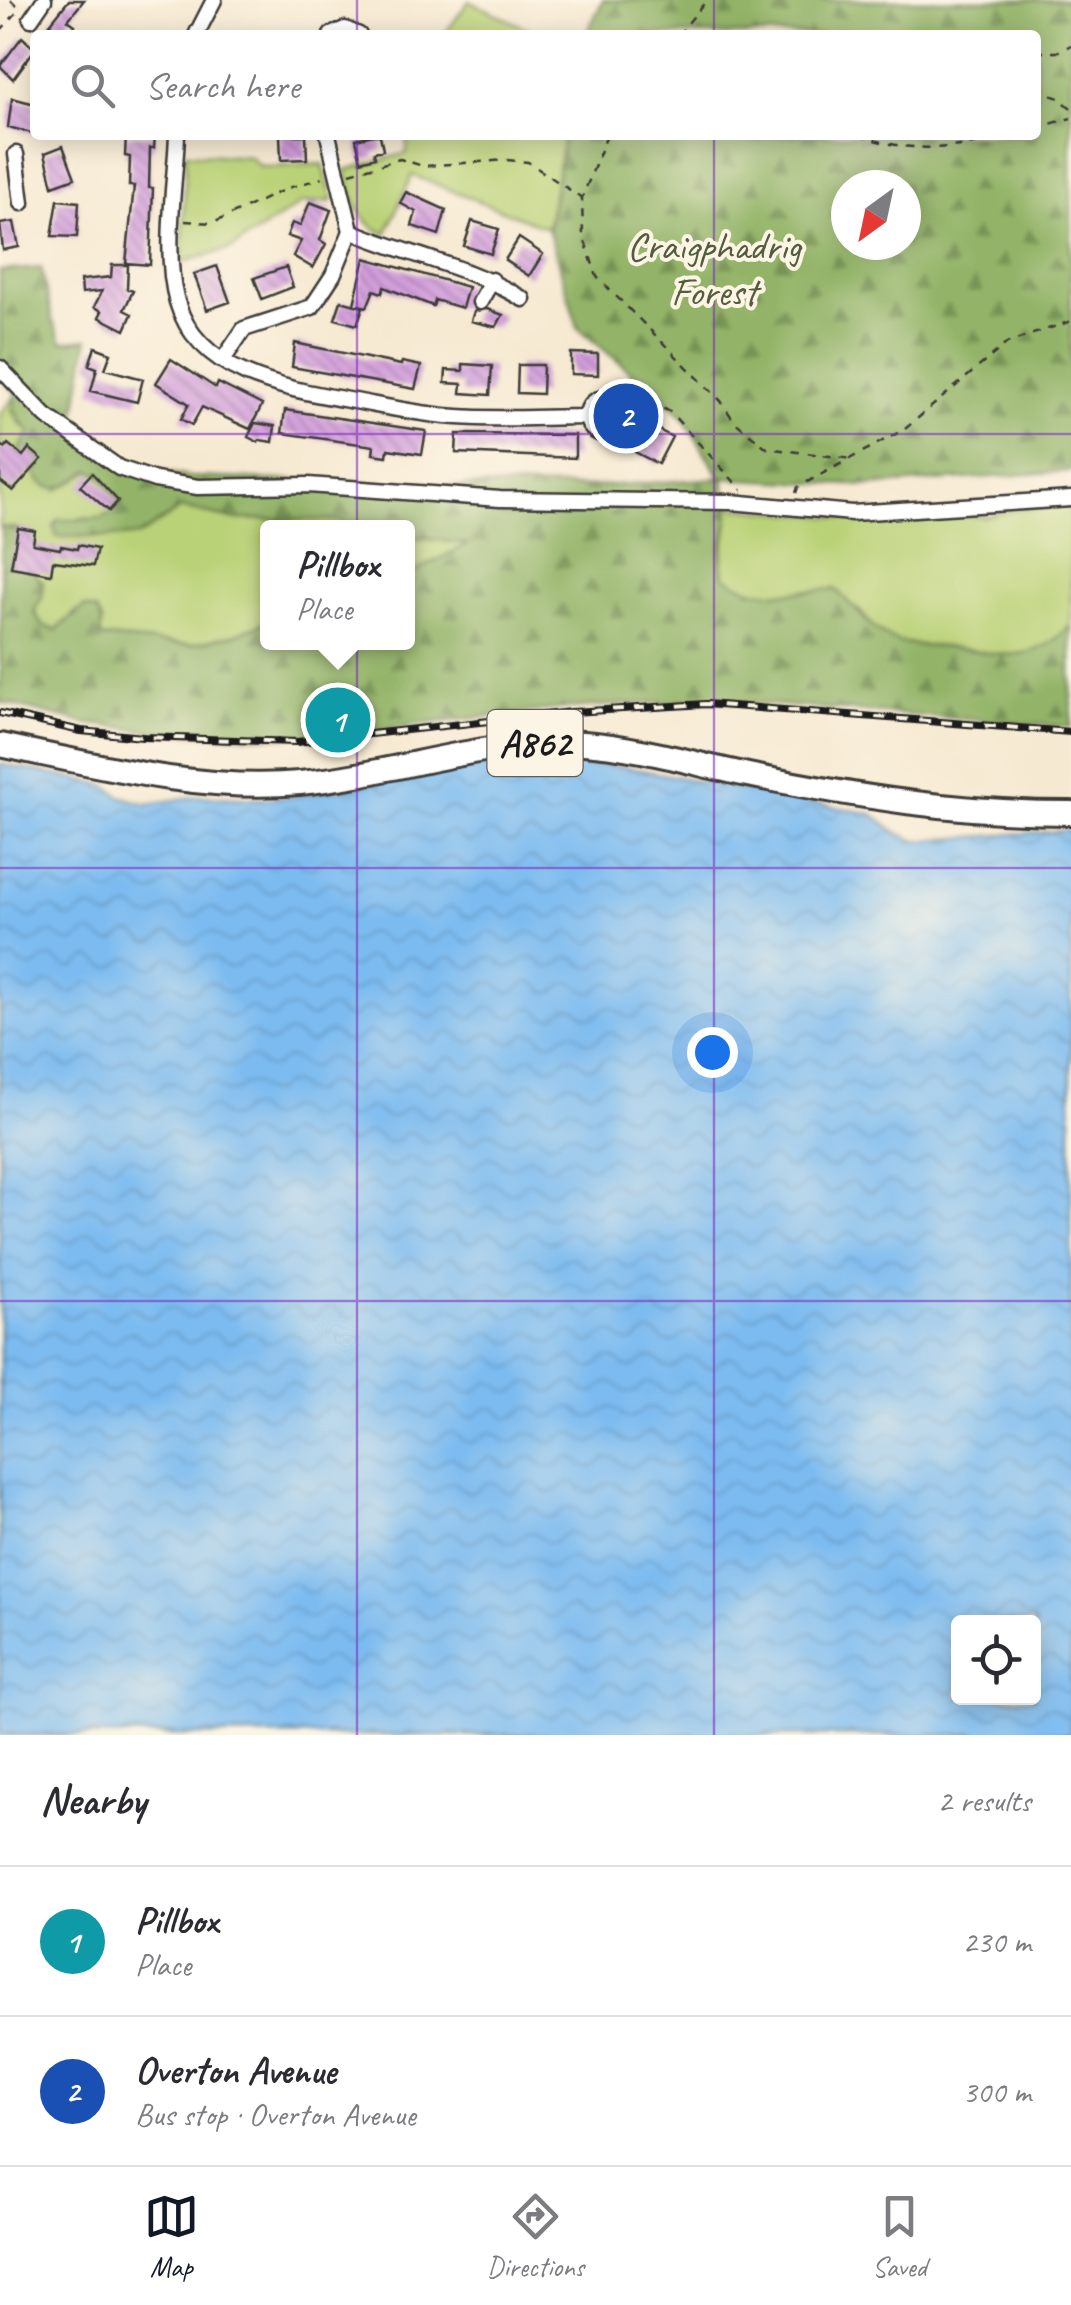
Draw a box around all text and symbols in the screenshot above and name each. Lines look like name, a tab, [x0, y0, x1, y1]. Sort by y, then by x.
search box	[30, 30, 1041, 140]
icon: search	[65, 58, 120, 113]
text: Search here	[145, 62, 300, 109]
north arrow	[831, 170, 921, 260]
park label: Craigphadrig Forest	[627, 221, 803, 317]
pin: 2	[594, 378, 658, 454]
popup	[260, 520, 415, 650]
text: Pillbox	[296, 541, 379, 588]
text: Place	[296, 588, 352, 629]
pin: 1	[306, 682, 370, 758]
road number: A862	[488, 710, 582, 776]
your location	[687, 1027, 738, 1078]
map controls	[951, 1615, 1041, 1705]
button: locate	[951, 1615, 1041, 1705]
text: Nearby	[40, 1774, 146, 1827]
text: 2 results	[937, 1780, 1031, 1821]
text: Pillbox	[135, 1897, 218, 1944]
text: 1	[65, 1921, 80, 1962]
text: 230 m	[962, 1921, 1031, 1962]
text: Place	[135, 1944, 191, 1985]
text: Overton Avenue	[135, 2047, 336, 2094]
text: 2	[65, 2071, 80, 2112]
text: 300 m	[962, 2071, 1031, 2112]
text: Bus stop · Overton Avenue	[135, 2094, 416, 2135]
tab: Map	[144, 2189, 199, 2284]
tab: Directions	[487, 2189, 584, 2284]
tab: Saved	[872, 2189, 927, 2284]

